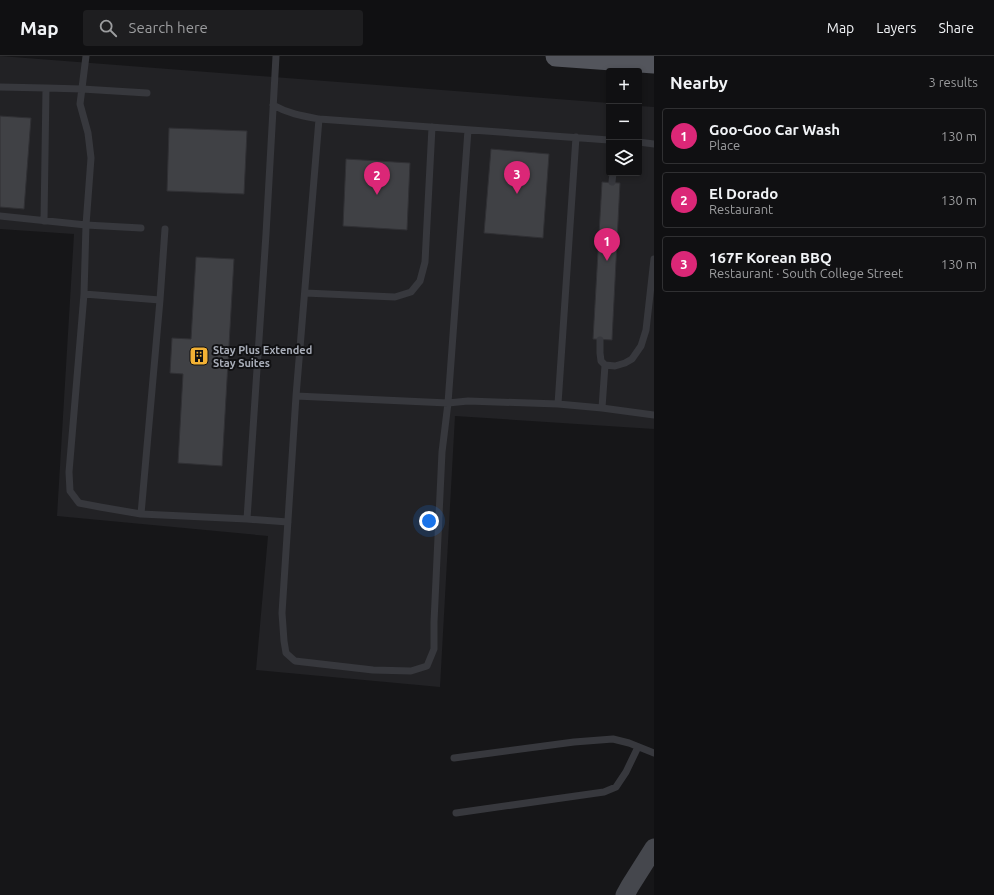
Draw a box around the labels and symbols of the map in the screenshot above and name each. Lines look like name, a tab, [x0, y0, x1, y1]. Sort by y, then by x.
pin: 3	[504, 161, 530, 194]
pin: 2	[364, 162, 390, 195]
pin: 1	[594, 228, 620, 261]
place label: Stay Plus Extended Stay Suites	[213, 344, 312, 369]
building icon: Stay Plus Extended Stay Suites	[188, 345, 210, 367]
your location	[419, 511, 439, 531]

